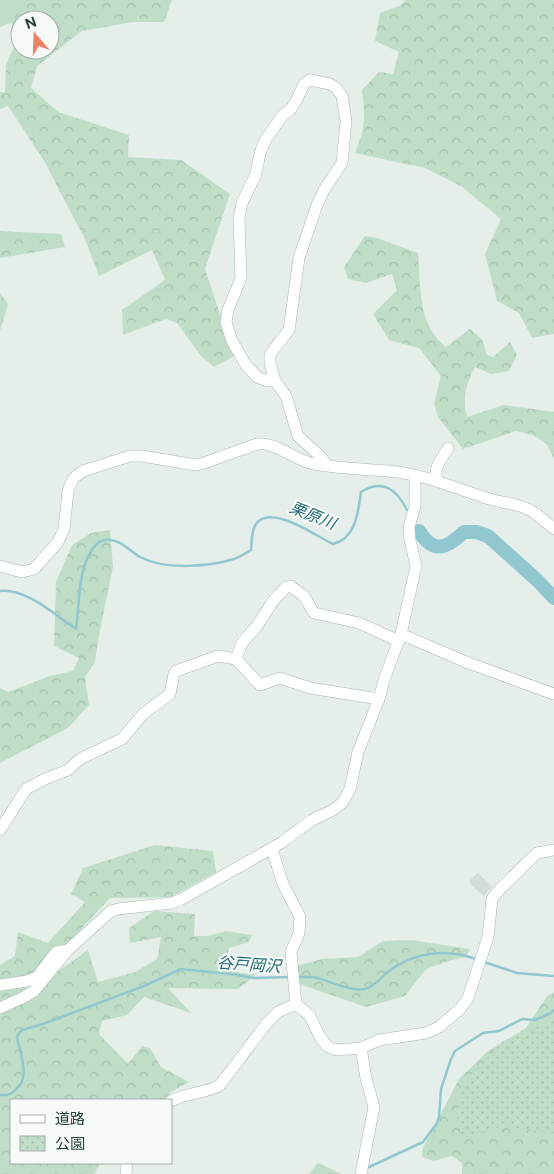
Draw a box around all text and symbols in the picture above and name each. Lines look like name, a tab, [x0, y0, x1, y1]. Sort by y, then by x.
north arrow	[10, 10, 60, 60]
text: N	[23, 13, 39, 32]
water label: 栗原川	[287, 498, 340, 534]
water label: 谷戸岡沢	[216, 953, 284, 976]
legend	[10, 1099, 172, 1164]
text: 道路	[55, 1110, 85, 1127]
text: 公園	[55, 1135, 85, 1152]

